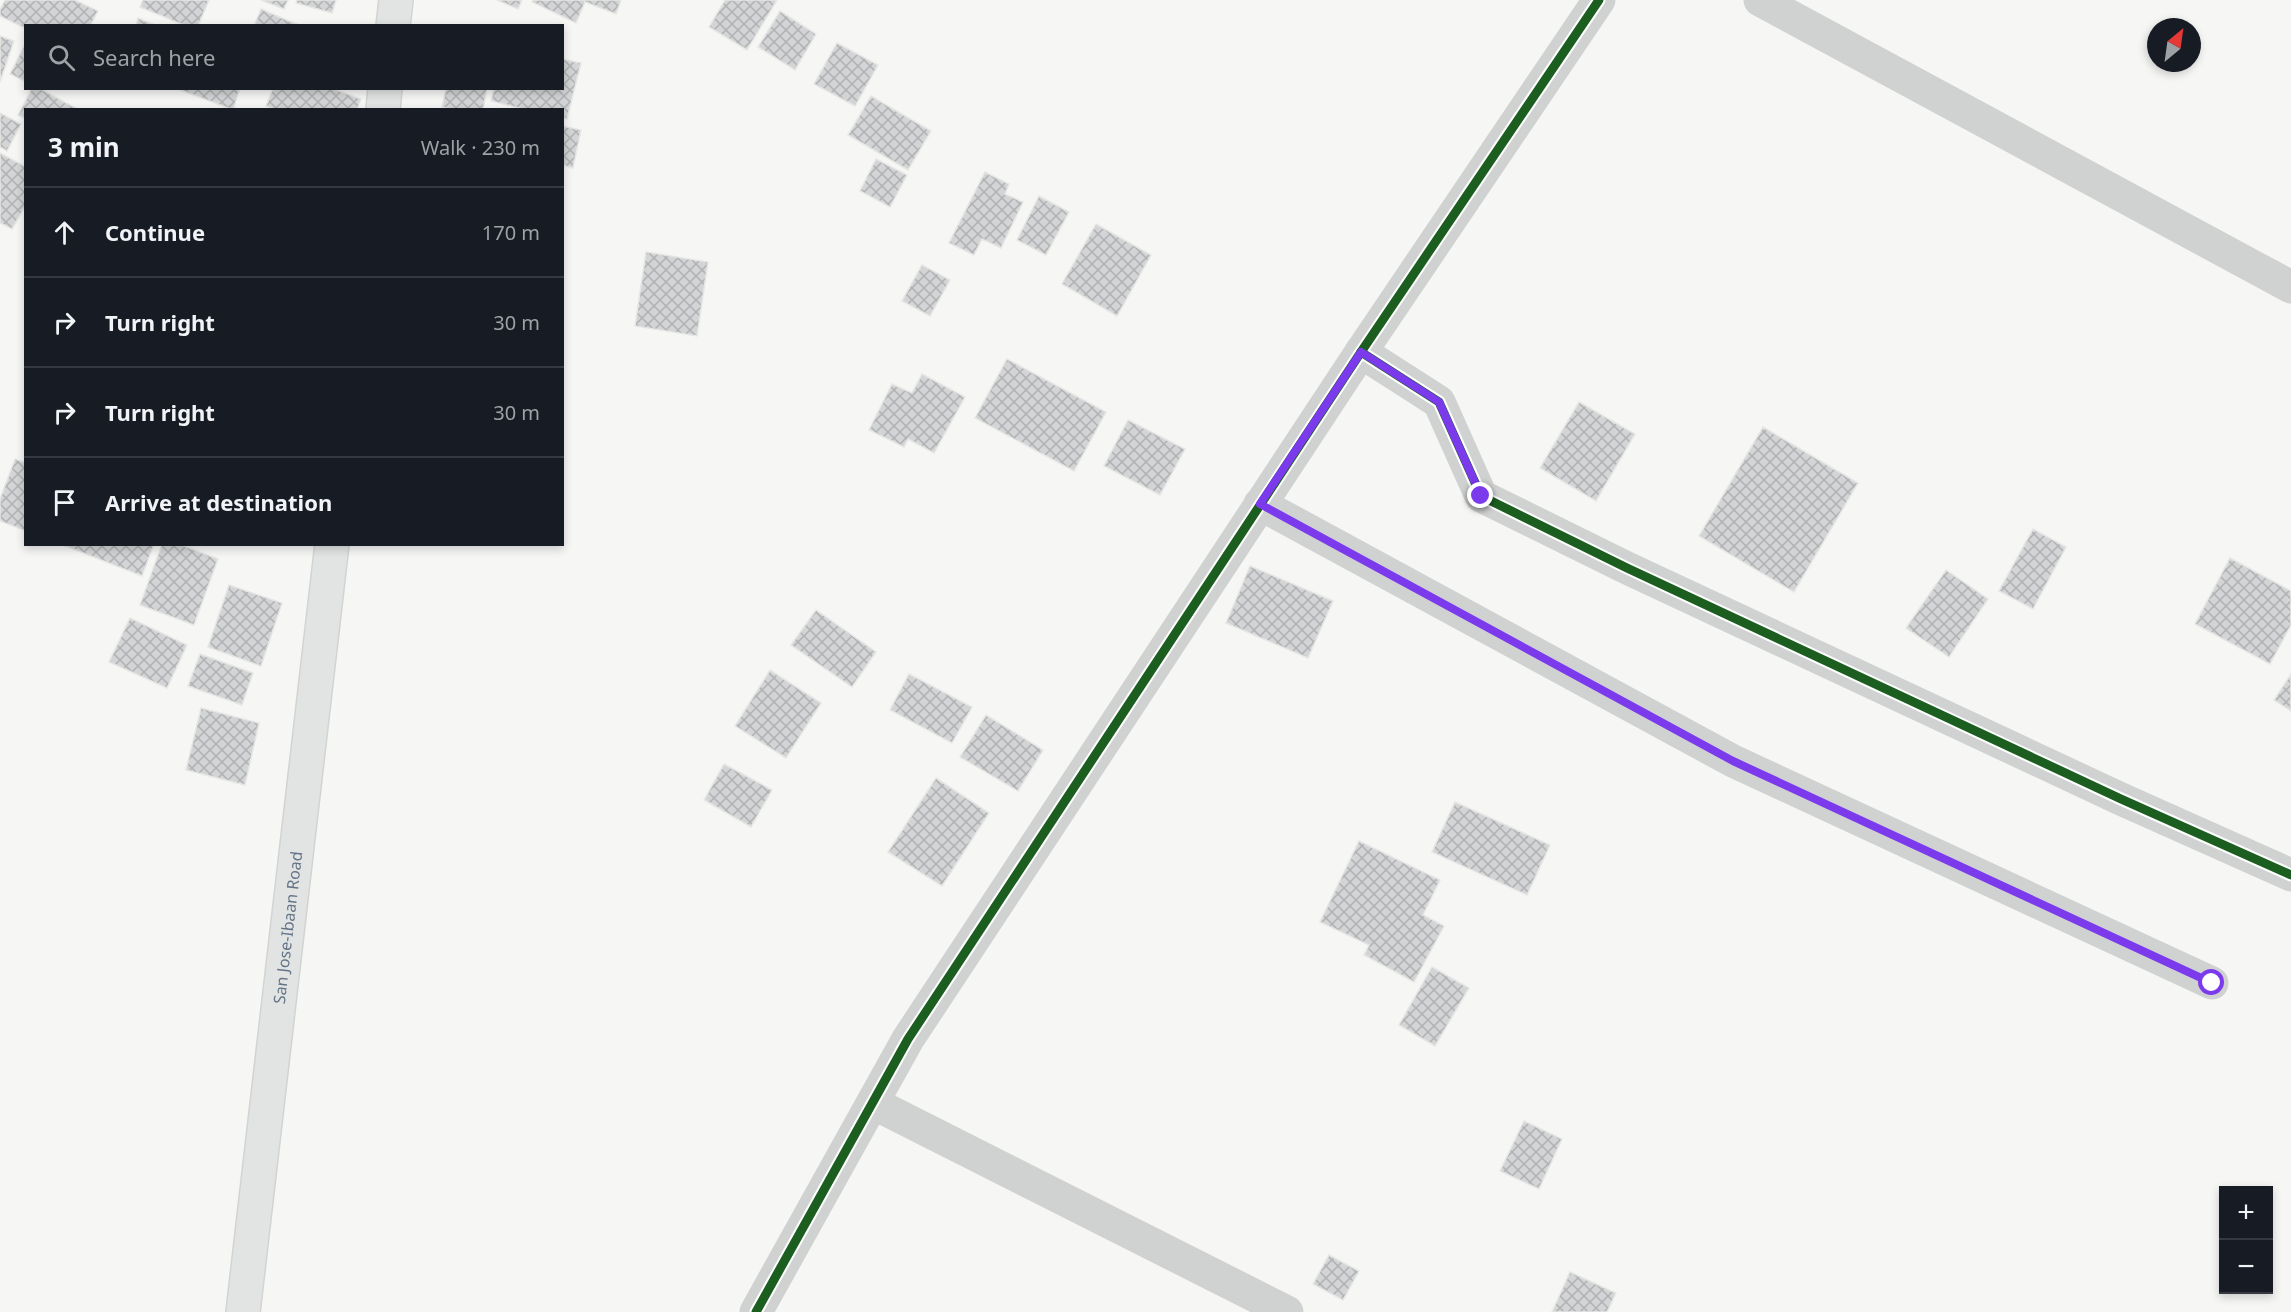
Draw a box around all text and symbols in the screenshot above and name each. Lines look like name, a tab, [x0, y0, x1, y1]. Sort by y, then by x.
north arrow	[2147, 18, 2201, 72]
search box	[24, 24, 564, 90]
icon: search	[45, 41, 78, 74]
text: Search here	[93, 42, 215, 72]
text: 3 min	[48, 129, 120, 165]
text: Walk · 230 m	[421, 134, 540, 161]
icon: ahead	[48, 216, 81, 249]
text: Continue	[105, 217, 205, 247]
text: 170 m	[482, 219, 540, 246]
icon: right	[48, 306, 81, 339]
text: Turn right	[105, 307, 215, 337]
text: 30 m	[493, 309, 540, 336]
icon: right	[48, 396, 81, 429]
text: Turn right	[105, 397, 215, 427]
text: 30 m	[493, 399, 540, 426]
route end	[1467, 482, 1493, 508]
icon: arrive	[48, 486, 81, 519]
text: Arrive at destination	[105, 487, 332, 517]
street label: San Jose-Ibaan Road	[268, 850, 307, 1005]
route start	[2198, 969, 2224, 995]
map controls	[2219, 1186, 2273, 1294]
button: +	[2219, 1186, 2273, 1240]
button: −	[2219, 1240, 2273, 1294]

